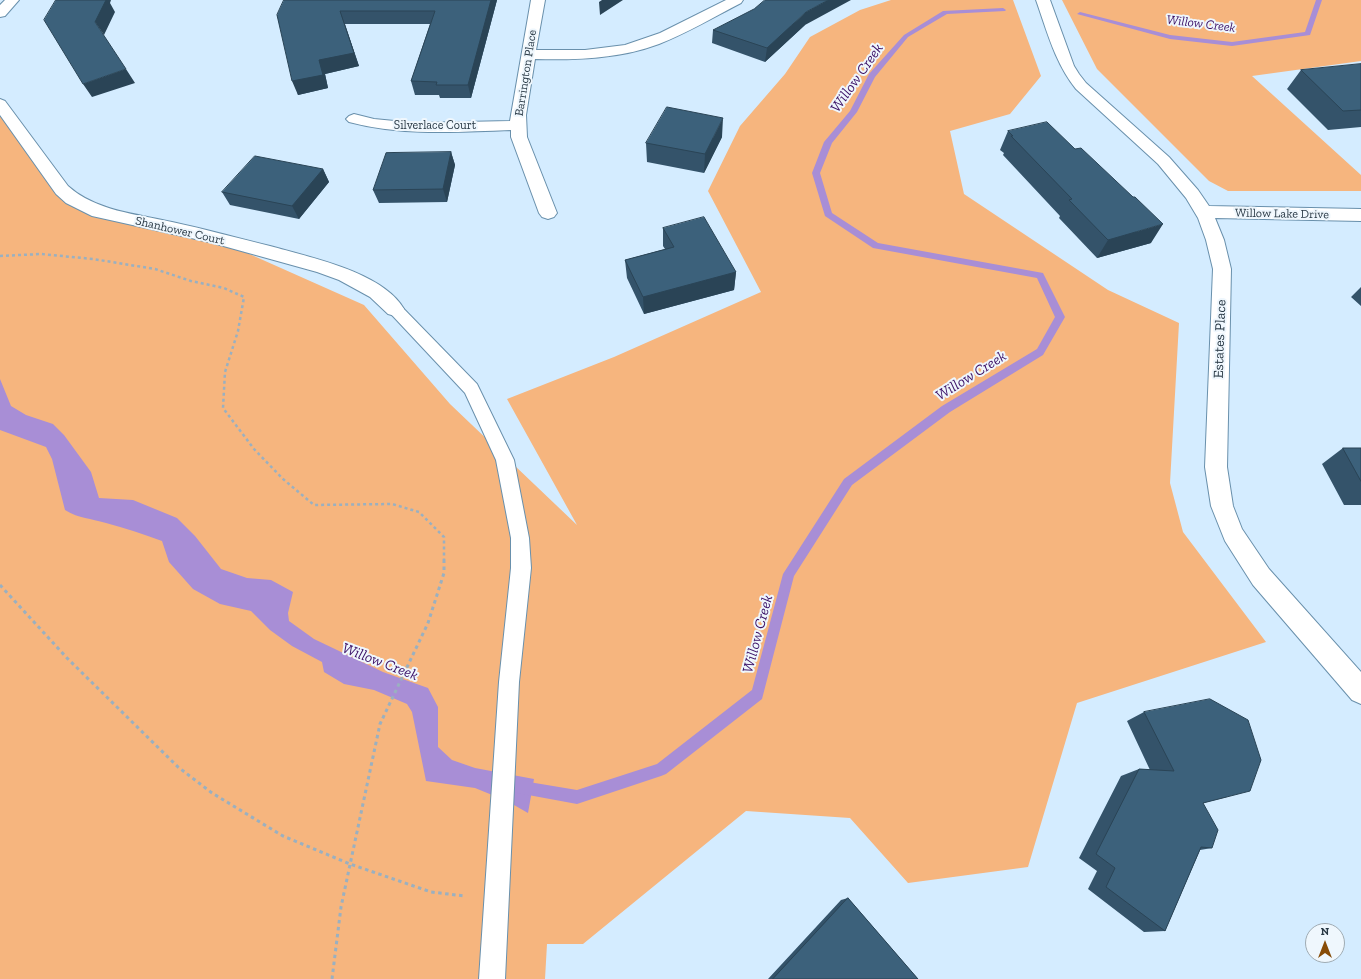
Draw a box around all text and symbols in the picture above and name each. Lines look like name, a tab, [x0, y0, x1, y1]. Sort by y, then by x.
water label: Willow Creek	[1166, 12, 1236, 36]
street label: Barrington Place	[512, 29, 540, 117]
water label: Willow Creek	[827, 40, 887, 116]
street label: Silverlace Court	[394, 119, 476, 133]
street label: Willow Lake Drive	[1235, 206, 1329, 222]
street label: Shanhower Court	[134, 214, 226, 248]
street label: Estates Place	[1210, 299, 1230, 379]
water label: Willow Creek	[932, 347, 1010, 405]
water label: Willow Creek	[739, 593, 777, 675]
water label: Willow Creek	[340, 639, 420, 685]
north arrow	[1305, 923, 1345, 963]
text: N	[1321, 925, 1329, 938]

